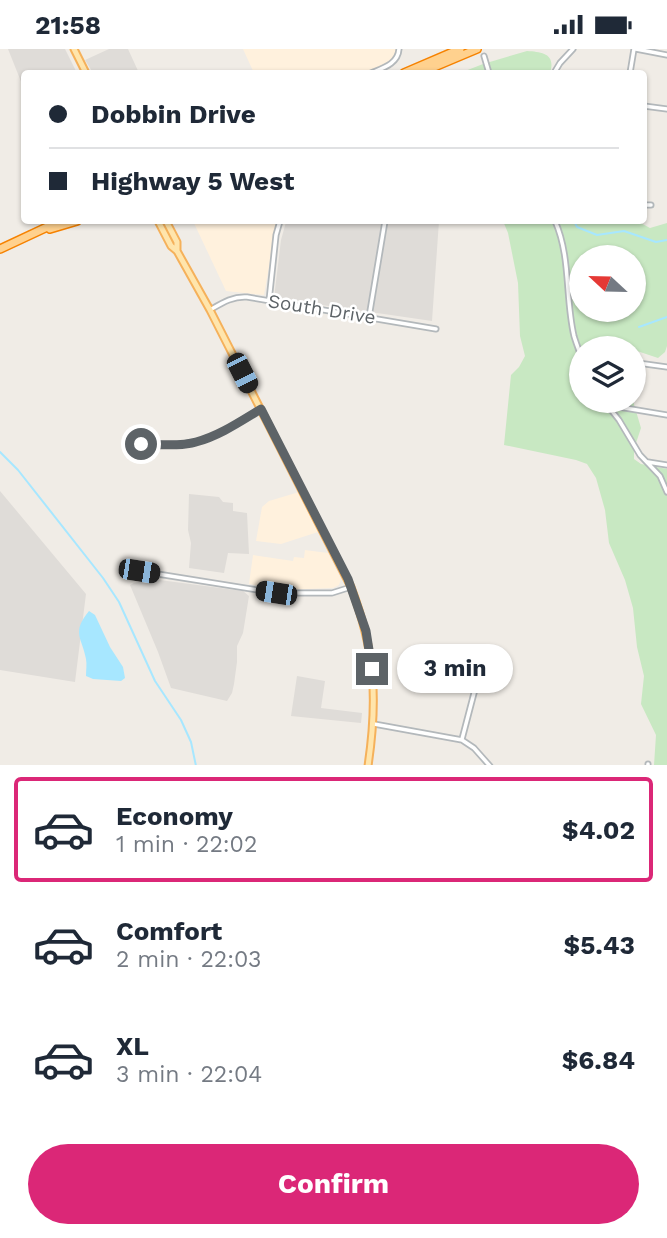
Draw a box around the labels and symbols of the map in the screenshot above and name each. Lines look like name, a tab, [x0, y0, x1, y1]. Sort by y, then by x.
north arrow	[569, 245, 646, 322]
street label: South Drive	[266, 289, 378, 329]
car	[224, 350, 261, 396]
route start	[125, 428, 157, 460]
car	[117, 557, 162, 585]
car	[254, 579, 299, 607]
callout: 3 min	[396, 645, 512, 693]
route end	[356, 653, 388, 685]

